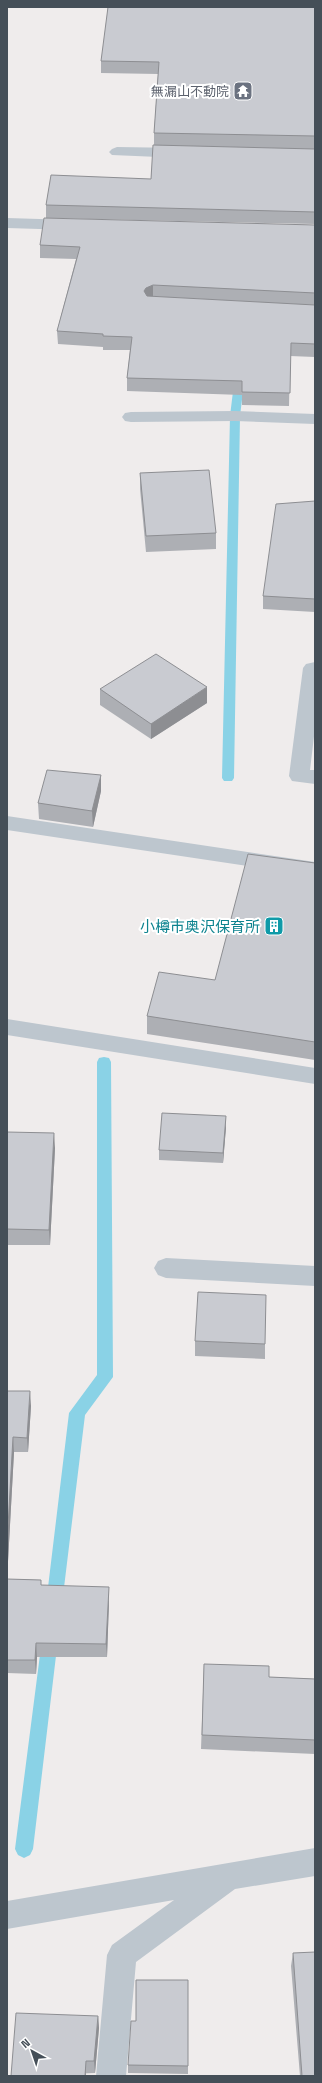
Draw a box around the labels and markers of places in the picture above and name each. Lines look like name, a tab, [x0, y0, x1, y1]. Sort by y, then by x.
temple icon: 無漏山不動院	[232, 80, 254, 102]
place label: 無漏山不動院	[151, 83, 229, 100]
building icon: 小樽市奥沢保育所	[263, 915, 285, 937]
place label: 小樽市奥沢保育所	[140, 917, 260, 936]

